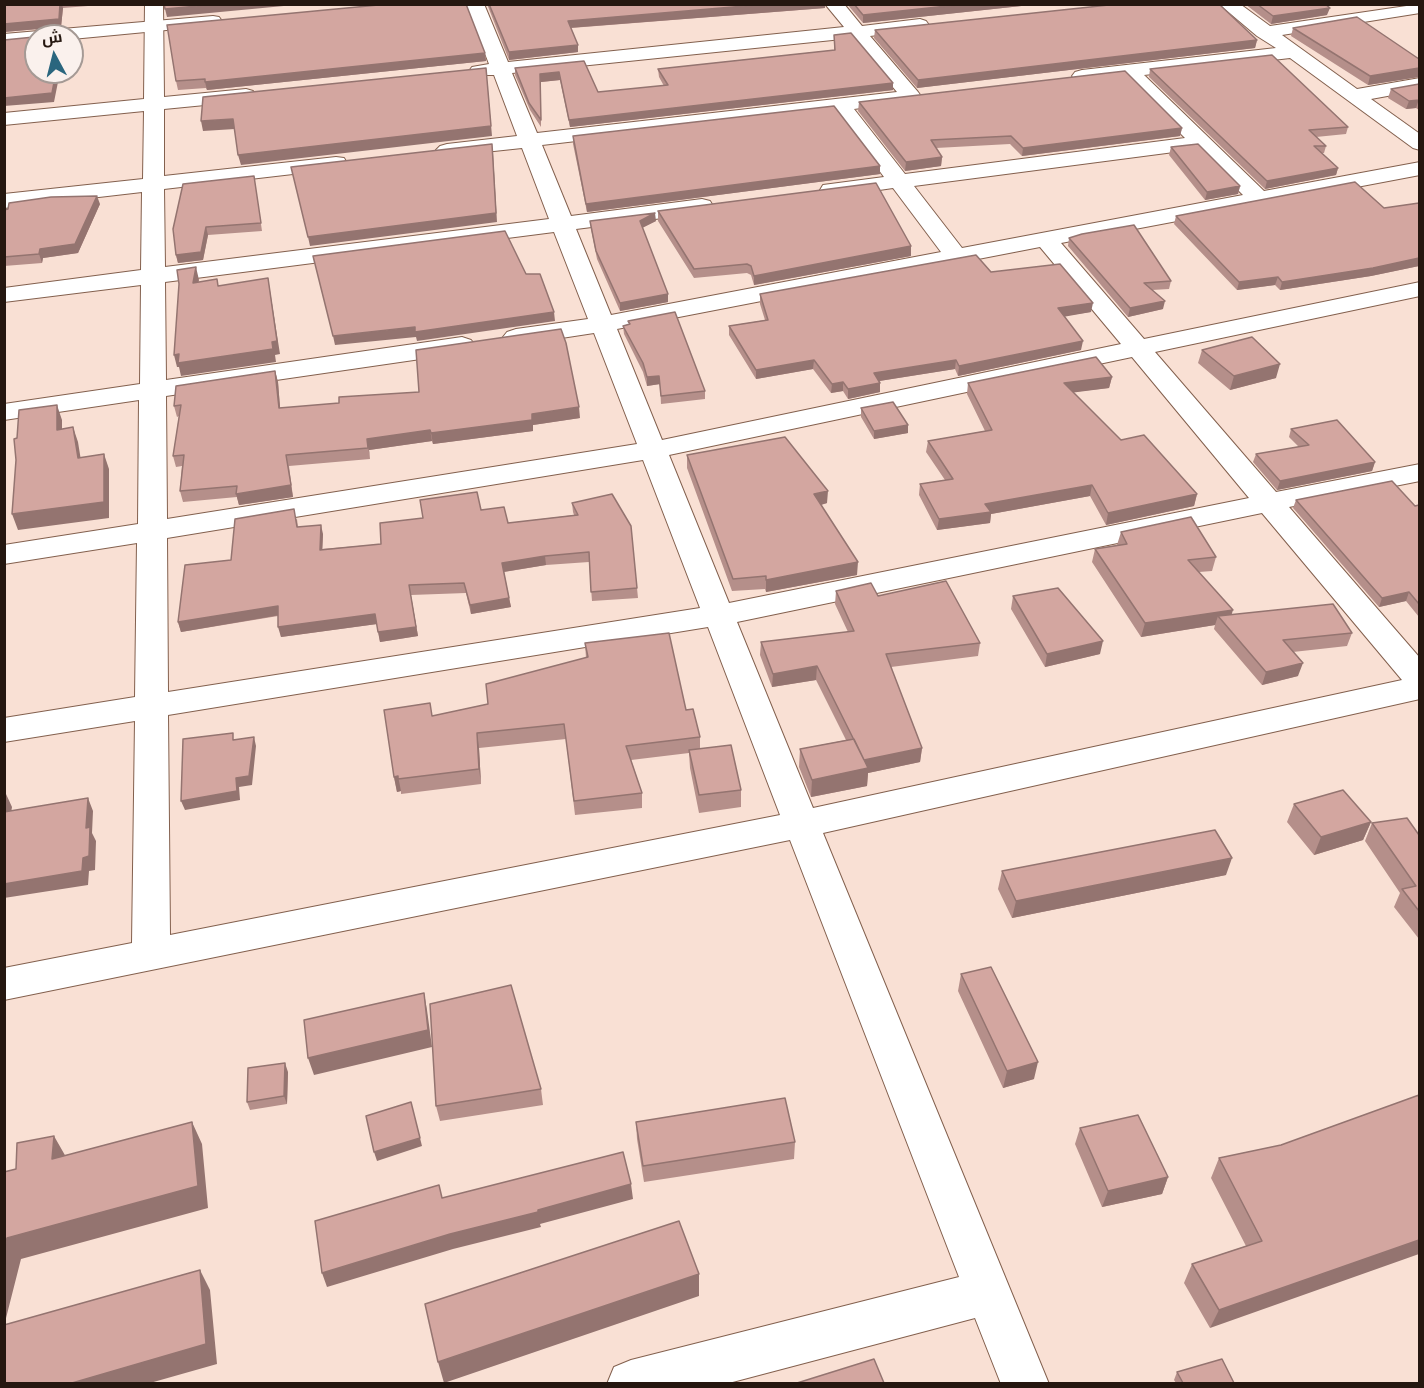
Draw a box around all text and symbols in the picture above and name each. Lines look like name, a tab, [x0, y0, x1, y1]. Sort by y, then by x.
north arrow	[24, 24, 84, 84]
text: ش	[41, 27, 63, 48]

